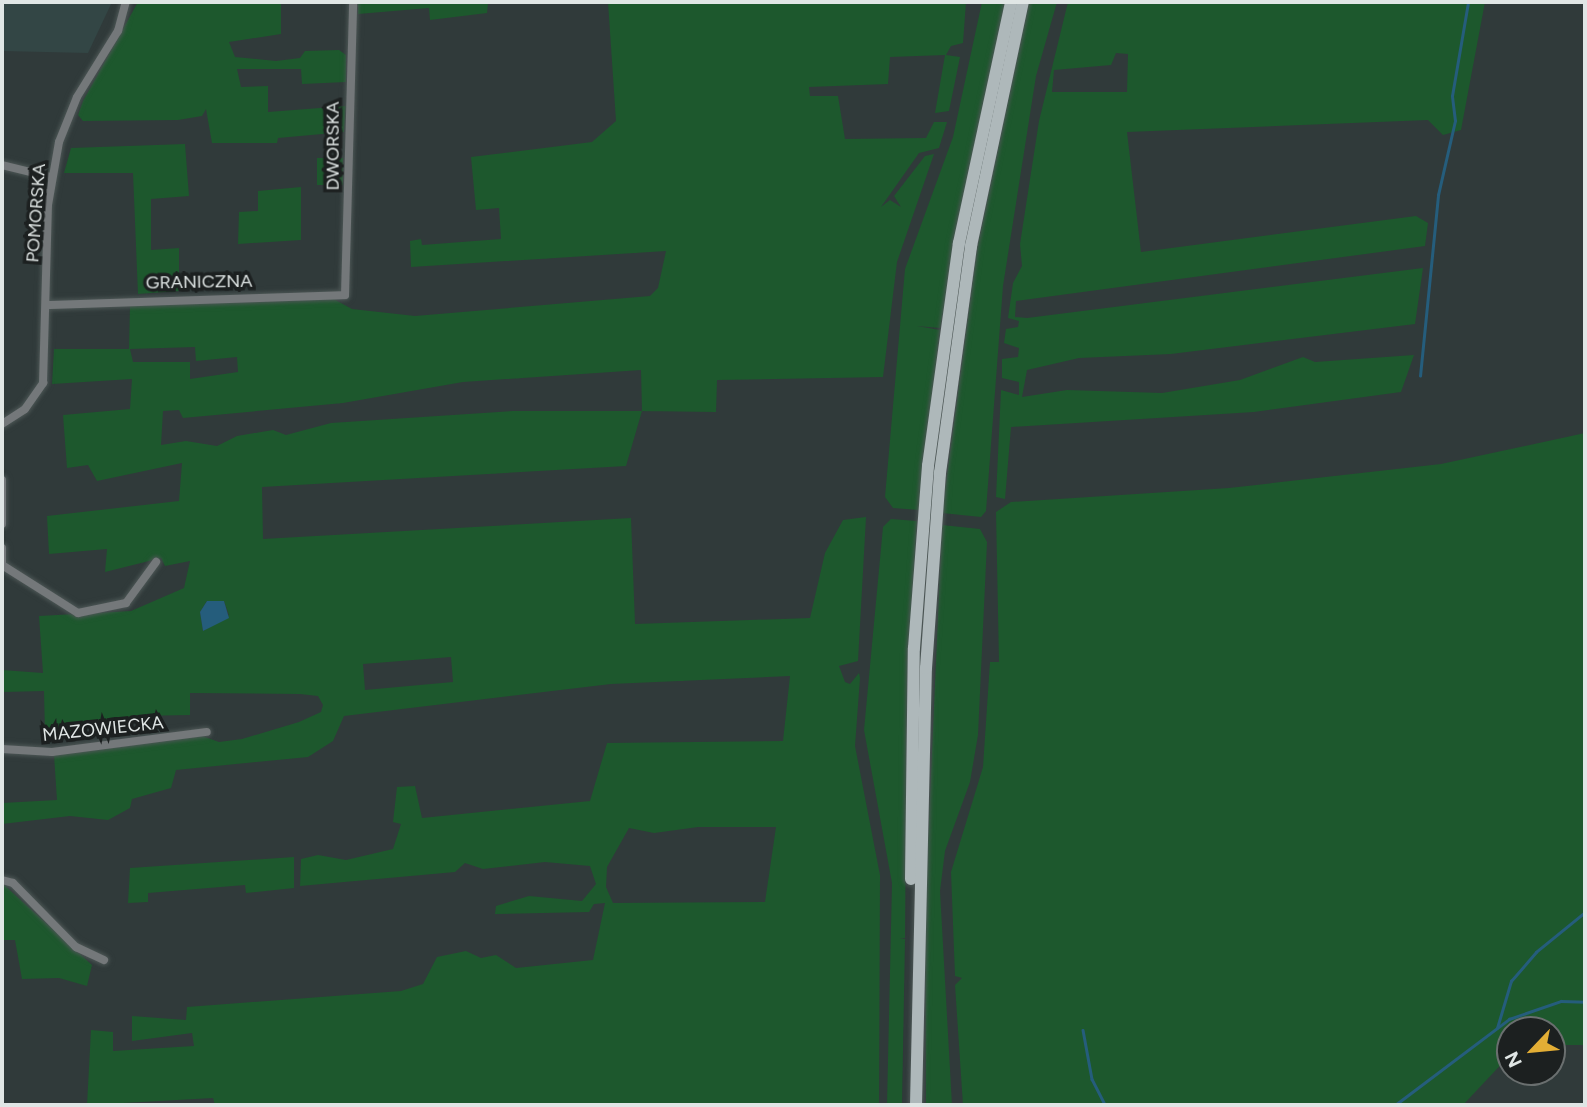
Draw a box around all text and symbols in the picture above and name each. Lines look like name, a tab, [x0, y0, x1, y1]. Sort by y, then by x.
street label: DWORSKA	[322, 102, 344, 190]
street label: POMORSKA	[22, 163, 50, 263]
street label: GRANICZNA	[146, 270, 252, 294]
street label: MAZOWIECKA	[41, 712, 165, 746]
north arrow	[1496, 1016, 1566, 1086]
text: N	[1500, 1048, 1527, 1071]

